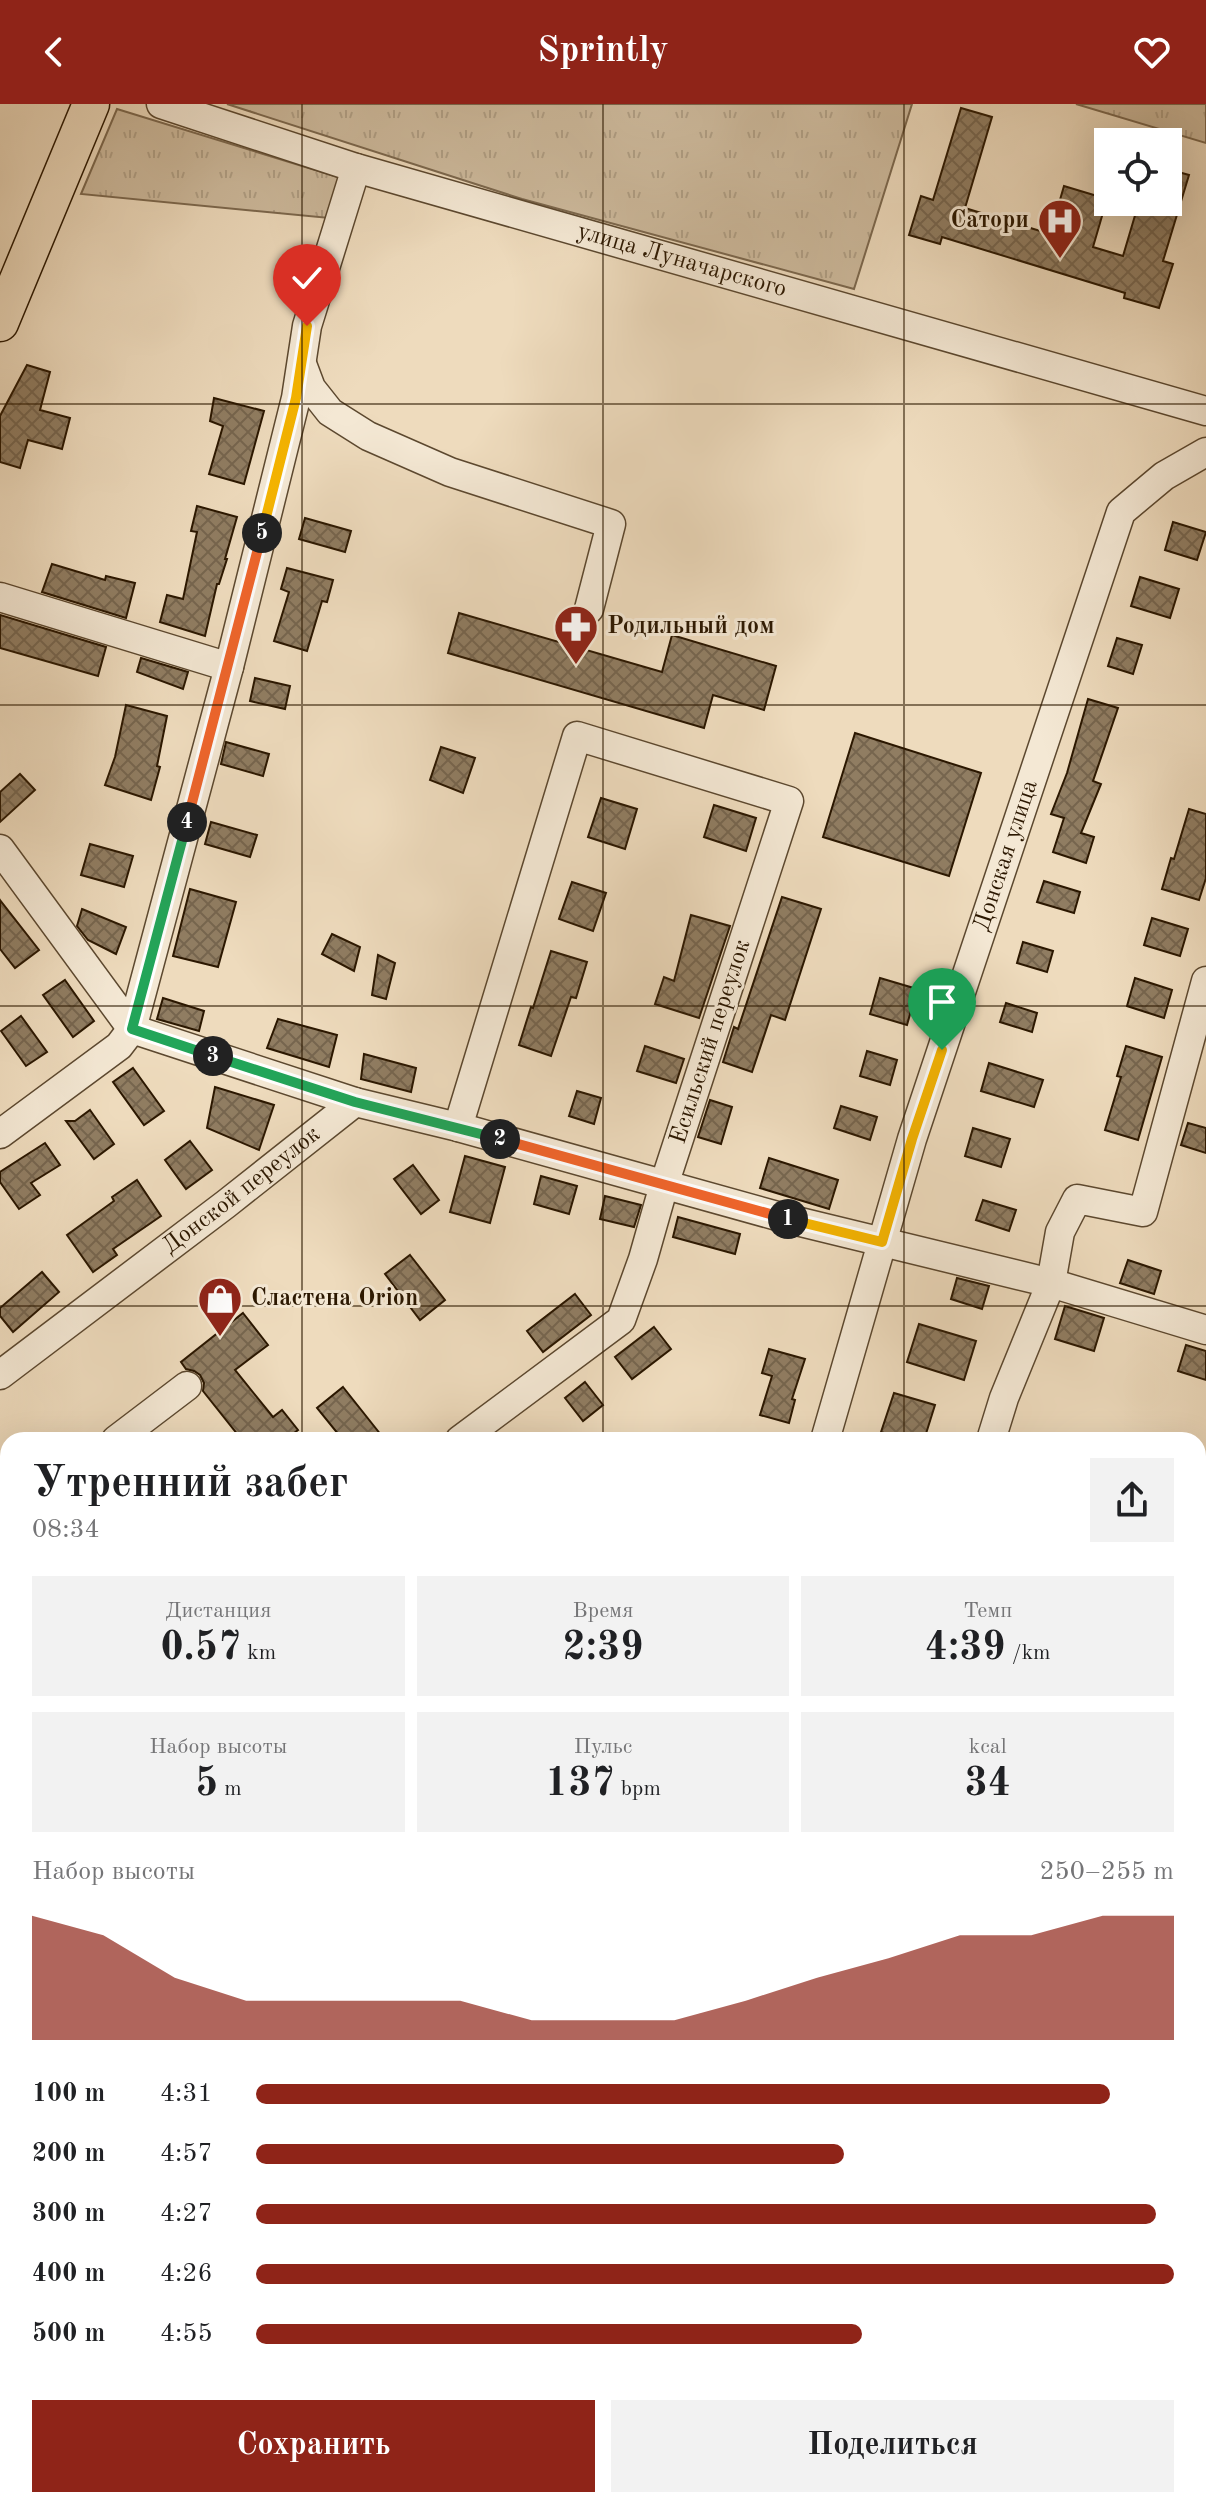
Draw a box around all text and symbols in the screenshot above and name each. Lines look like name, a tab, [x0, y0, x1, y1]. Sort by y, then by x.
icon: back	[32, 30, 76, 74]
icon: heart	[1130, 30, 1174, 74]
text: Sprintly	[537, 34, 669, 70]
map controls	[1094, 128, 1182, 216]
button: locate	[1094, 128, 1182, 216]
hospital icon: Сатори	[1036, 197, 1084, 260]
place label: Сатори	[950, 209, 1029, 233]
street label: улица Луначарского	[574, 220, 789, 302]
pin	[273, 244, 341, 326]
icon: check	[285, 256, 329, 300]
pin: 5	[242, 513, 282, 553]
text: 5	[256, 522, 268, 544]
pharmacy icon: Родильный дом	[552, 603, 600, 666]
place label: Родильный дом	[607, 615, 775, 639]
street label: Донская улица	[970, 777, 1043, 934]
pin: 4	[167, 802, 207, 842]
text: 4	[181, 811, 193, 833]
street label: Есильский переулок	[667, 937, 755, 1147]
pin	[908, 968, 976, 1050]
icon: arrive	[920, 980, 964, 1024]
pin: 3	[193, 1036, 233, 1076]
text: 3	[207, 1045, 219, 1067]
pin: 2	[480, 1119, 520, 1159]
street label: Донской переулок	[159, 1122, 325, 1259]
text: 2	[494, 1128, 506, 1150]
pin: 1	[768, 1199, 808, 1239]
text: 1	[782, 1208, 794, 1230]
shop icon: Сластена Orion	[196, 1275, 244, 1338]
place label: Сластена Orion	[251, 1287, 418, 1311]
button: share	[1090, 1458, 1174, 1542]
text: Утренний забег	[32, 1462, 348, 1506]
text: 08:34	[32, 1517, 100, 1543]
text: Дистанция	[165, 1600, 272, 1622]
text: Время	[573, 1600, 633, 1622]
text: Темп	[963, 1600, 1012, 1622]
text: 0.57	[160, 1629, 241, 1669]
text: 2:39	[563, 1629, 643, 1669]
text: 4:39	[925, 1629, 1006, 1669]
text: km	[241, 1642, 276, 1664]
text: /km	[1006, 1642, 1051, 1664]
text: Набор высоты	[149, 1736, 287, 1758]
text: Пульс	[574, 1736, 632, 1758]
text: kcal	[969, 1736, 1007, 1758]
text: 5	[195, 1765, 218, 1805]
text: 137	[545, 1765, 615, 1805]
text: 34	[964, 1765, 1011, 1805]
text: m	[218, 1778, 242, 1800]
text: bpm	[615, 1778, 661, 1800]
text: Набор высоты	[32, 1859, 195, 1885]
text: 250–255 m	[1039, 1859, 1174, 1885]
text: 100 m	[32, 2081, 105, 2107]
text: 4:31	[160, 2081, 213, 2107]
text: 200 m	[32, 2141, 105, 2167]
text: 4:57	[160, 2141, 213, 2167]
text: 300 m	[32, 2201, 105, 2227]
text: 4:27	[160, 2201, 213, 2227]
text: 400 m	[32, 2261, 105, 2287]
text: 4:26	[160, 2261, 213, 2287]
text: 500 m	[32, 2321, 105, 2347]
text: 4:55	[160, 2321, 213, 2347]
button: Сохранить	[32, 2400, 595, 2492]
button: Поделиться	[611, 2400, 1174, 2492]

